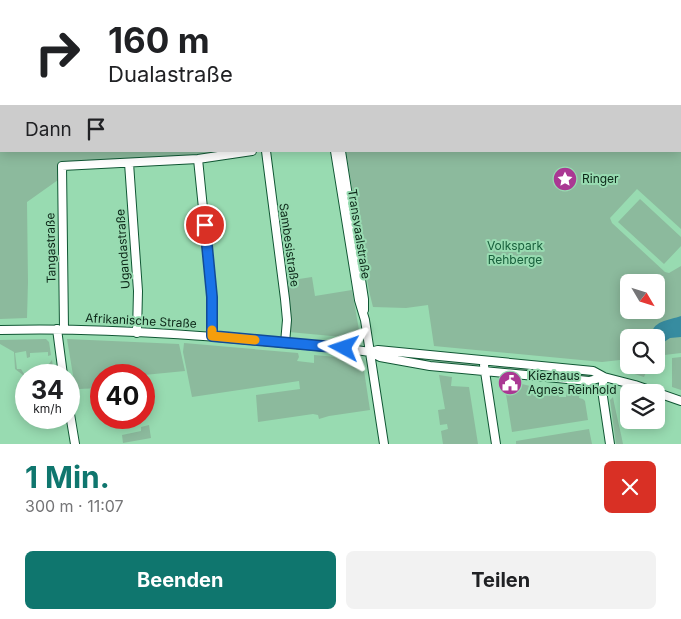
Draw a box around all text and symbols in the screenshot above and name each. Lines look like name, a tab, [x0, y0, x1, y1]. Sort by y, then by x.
text: 160 m	[108, 19, 210, 61]
icon: right	[25, 20, 90, 85]
text: Dualastraße	[108, 61, 233, 87]
icon: arrive	[82, 115, 110, 143]
text: Dann	[25, 118, 72, 141]
place icon: Ringer	[552, 166, 578, 192]
place label: Ringer	[582, 171, 619, 186]
street label: Transvaalstraße	[345, 188, 374, 280]
street label: Sambesistraße	[276, 202, 303, 288]
pin	[184, 204, 226, 246]
street label: Ugandastraße	[112, 209, 133, 290]
icon: arrive	[191, 211, 219, 239]
street label: Tangastraße	[42, 213, 59, 283]
park label: Volkspark Rehberge	[487, 238, 544, 267]
north arrow	[620, 274, 665, 319]
map controls	[620, 274, 665, 429]
street label: Afrikanische Straße	[85, 310, 197, 331]
position arrow	[317, 321, 369, 373]
button: search	[620, 329, 665, 374]
speed limit sign: 40	[90, 364, 155, 429]
place label: Kiezhaus Agnes Reinhold	[528, 368, 617, 397]
public building icon: Kiezhaus Agnes Reinhold	[497, 370, 523, 396]
text: 34	[31, 375, 64, 405]
button: layers	[620, 384, 665, 429]
text: km/h	[33, 401, 62, 416]
text: 1 Min.	[25, 459, 110, 495]
button: close	[604, 461, 656, 513]
text: 300 m · 11:07	[25, 496, 124, 516]
button: Beenden	[25, 551, 336, 609]
button: Teilen	[346, 551, 656, 609]

